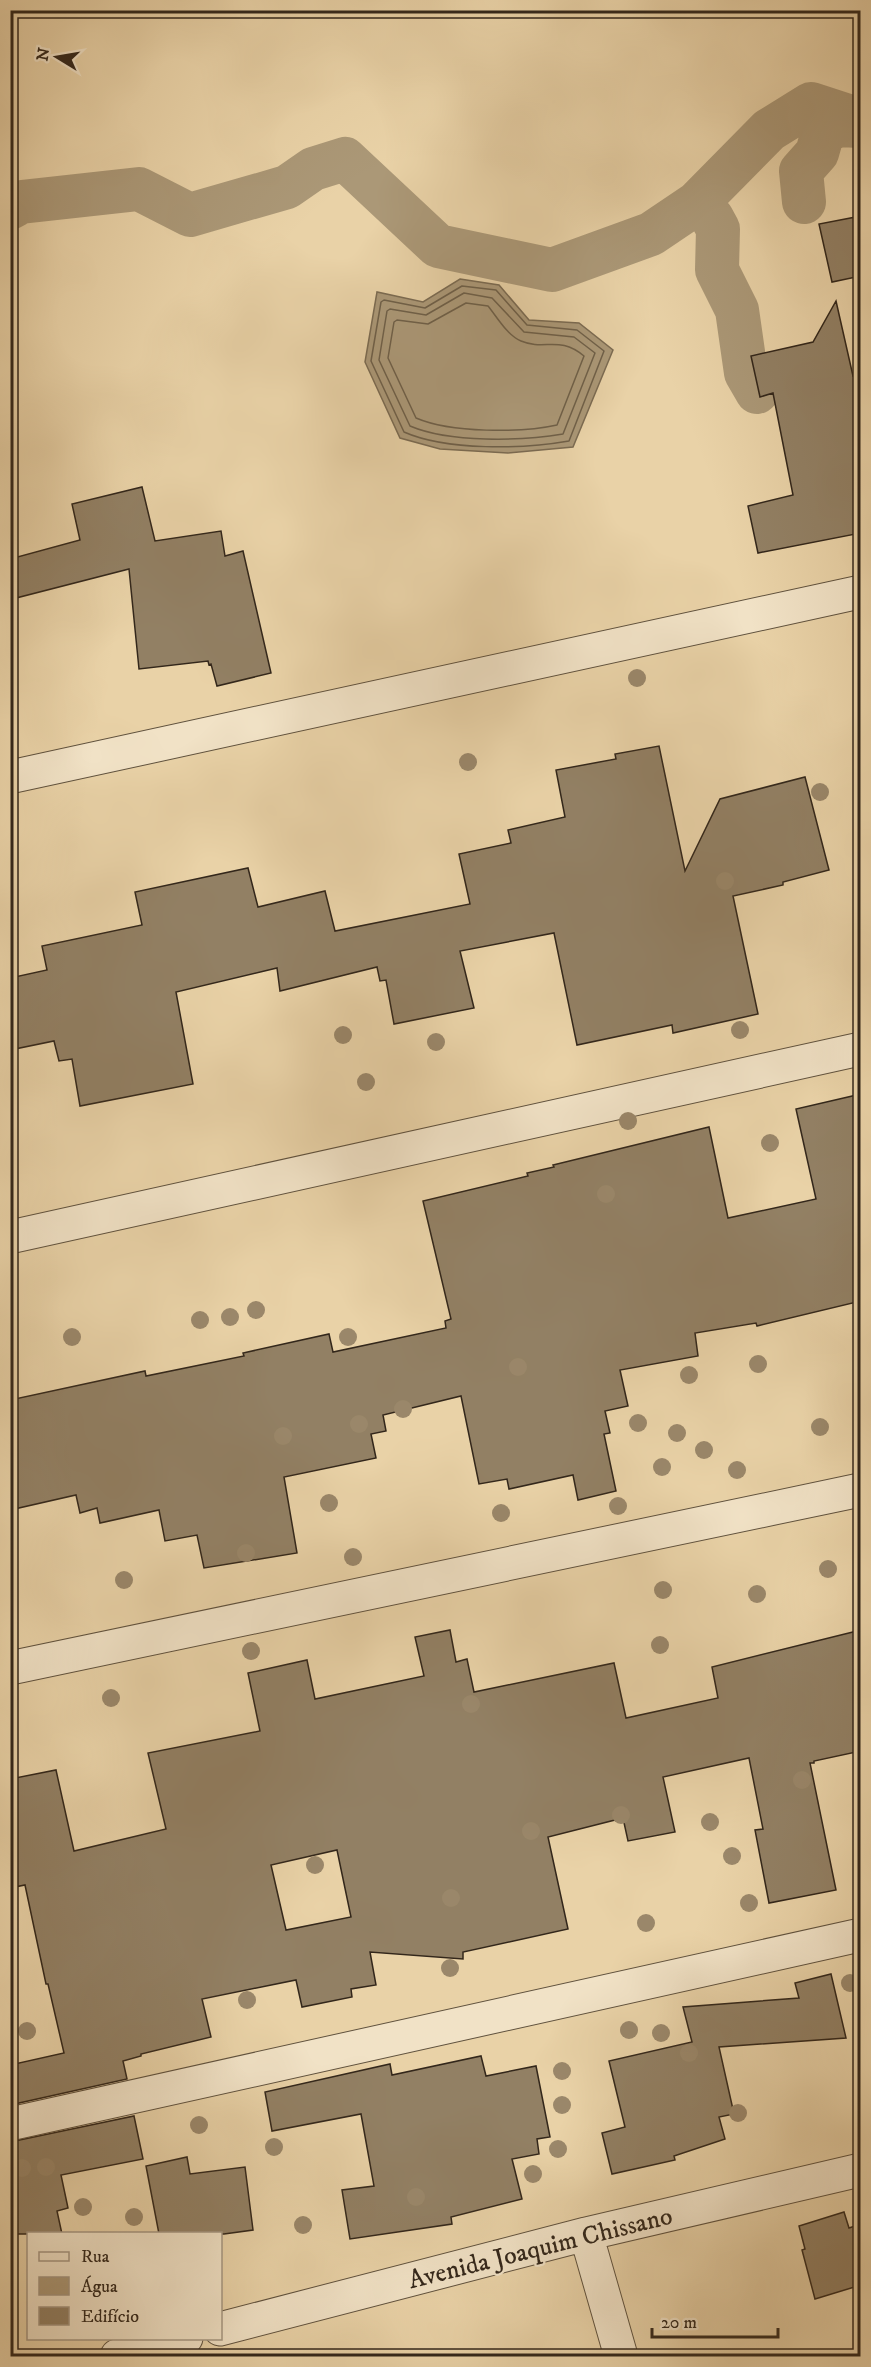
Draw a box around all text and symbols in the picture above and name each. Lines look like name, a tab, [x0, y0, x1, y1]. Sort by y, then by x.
north arrow	[27, 27, 87, 87]
text: N	[32, 46, 54, 63]
street label: Avenida Joaquim Chissano	[405, 2200, 676, 2297]
legend	[27, 2232, 222, 2340]
text: Rua	[81, 2246, 110, 2268]
text: Água	[81, 2275, 118, 2298]
scale bar	[652, 2301, 778, 2339]
text: Edifício	[81, 2306, 139, 2328]
text: 20 m	[661, 2312, 697, 2334]

